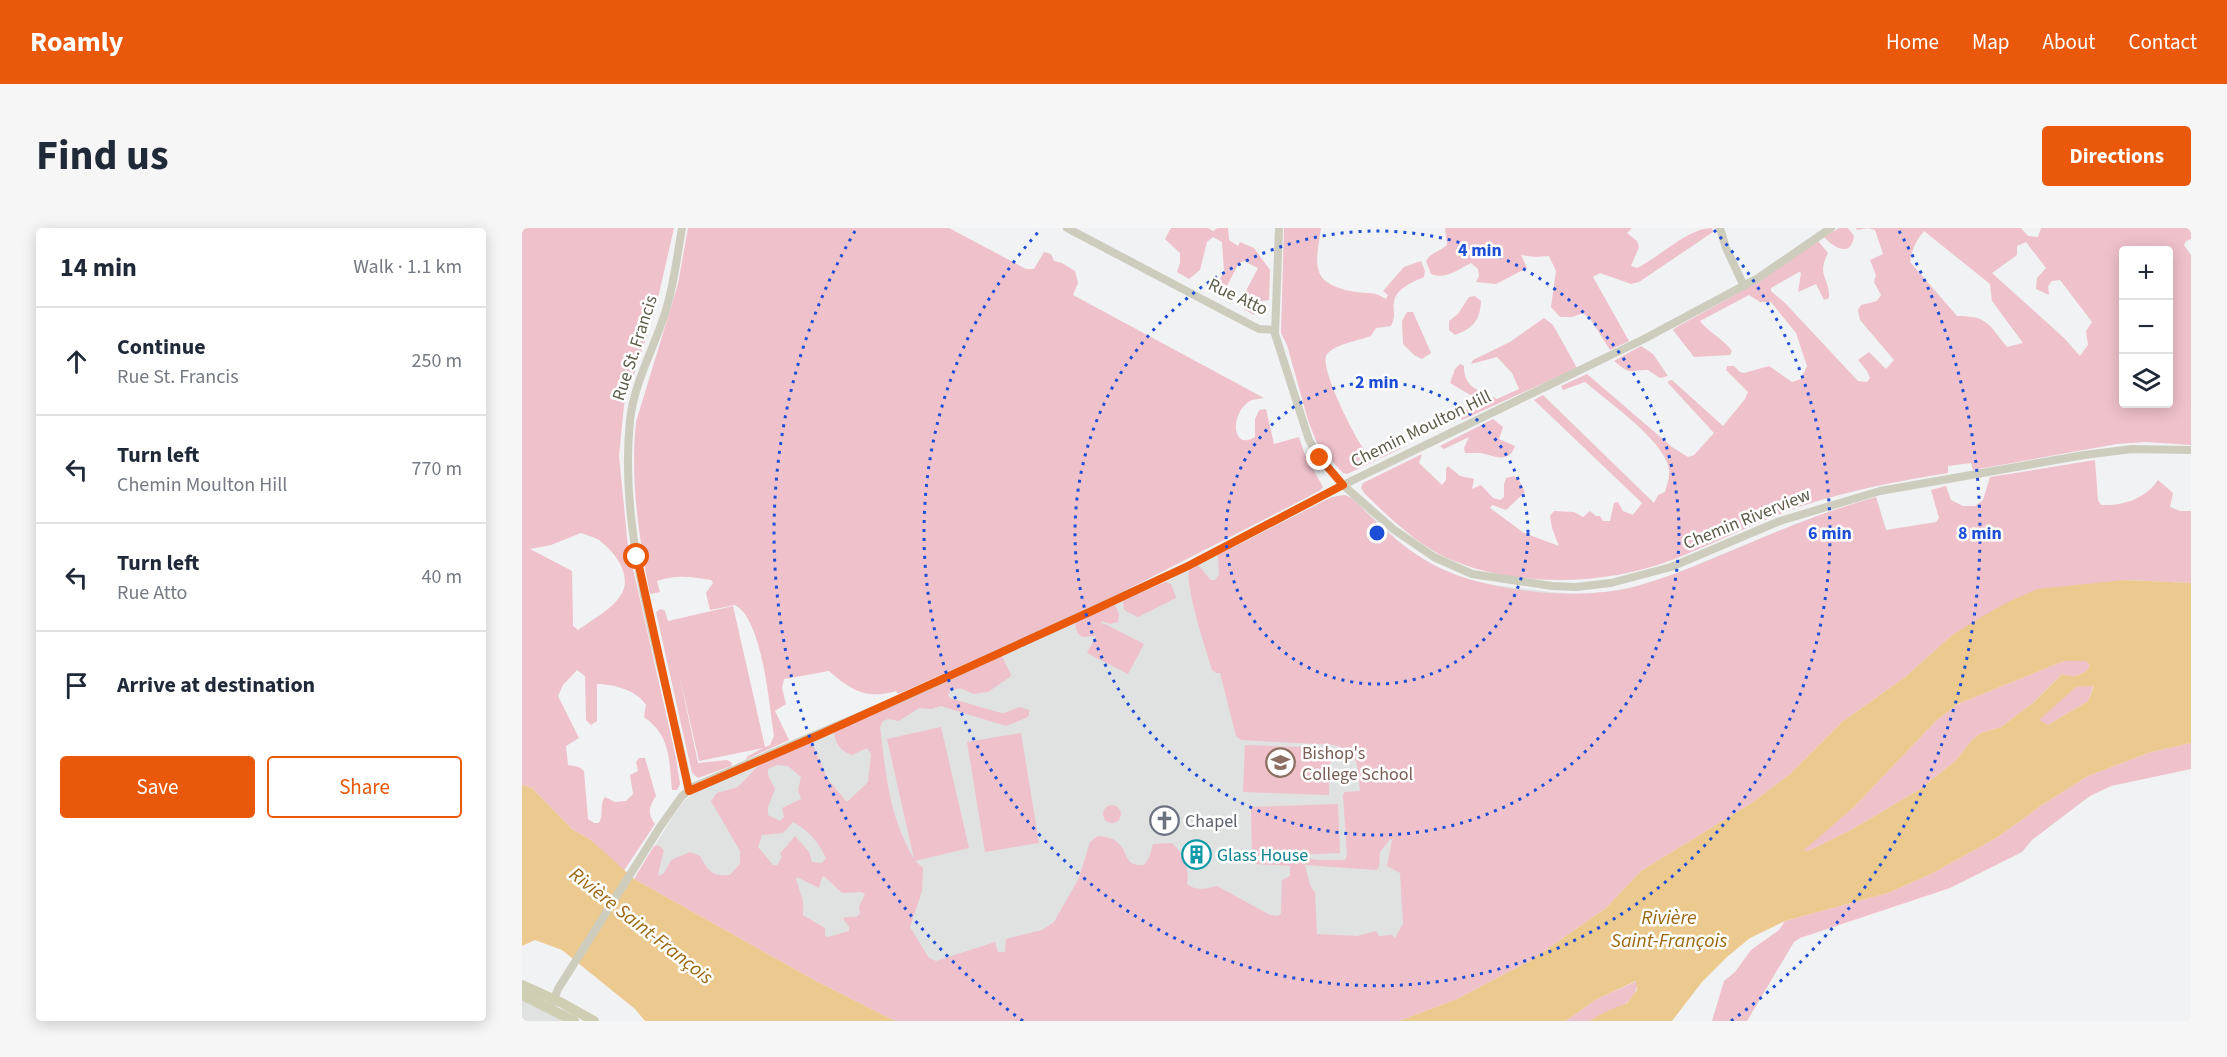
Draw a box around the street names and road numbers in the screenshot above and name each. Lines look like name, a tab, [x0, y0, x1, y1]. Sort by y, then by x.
street label: Rue Atto	[1204, 272, 1272, 322]
street label: Rue St. Francis	[606, 292, 664, 404]
street label: Chemin Moulton Hill	[1347, 384, 1495, 474]
street label: Chemin Riverview	[1680, 482, 1814, 556]

